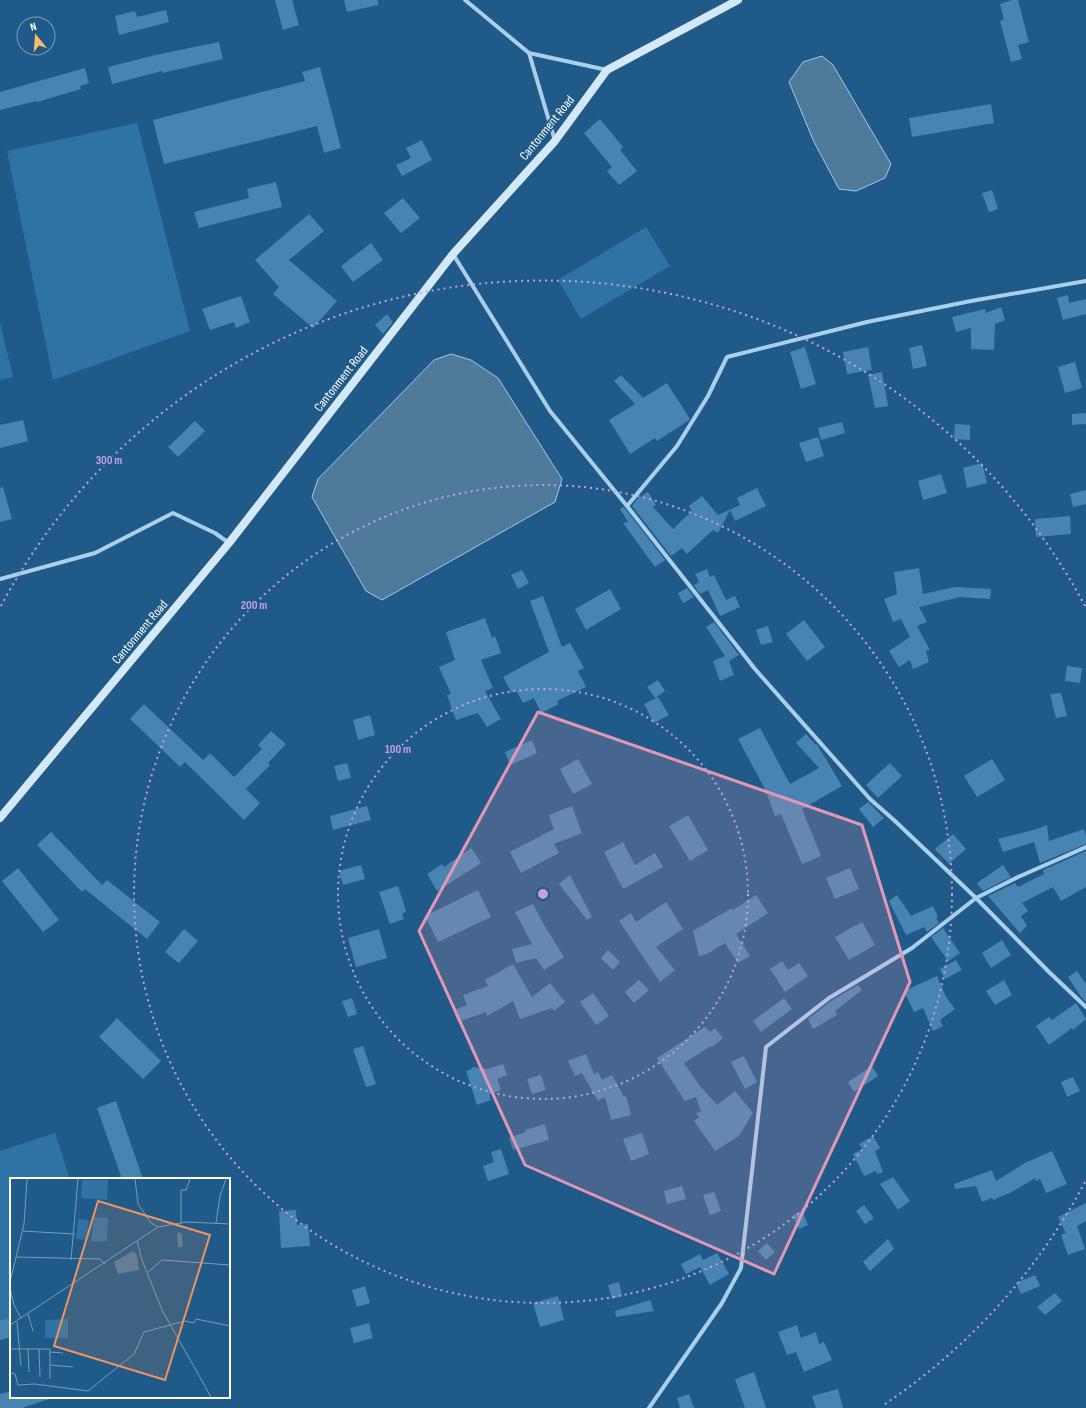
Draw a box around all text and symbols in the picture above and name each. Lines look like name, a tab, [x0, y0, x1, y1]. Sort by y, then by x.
north arrow	[16, 16, 56, 56]
text: N	[29, 20, 38, 34]
street label: Cantonment Road	[516, 92, 578, 164]
street label: Cantonment Road	[311, 343, 371, 415]
text: 300 m	[96, 453, 122, 468]
street label: Cantonment Road	[109, 597, 171, 667]
text: 200 m	[241, 598, 267, 613]
text: 100 m	[385, 742, 411, 757]
centre of rings	[536, 887, 550, 901]
inset map	[10, 1178, 230, 1398]

